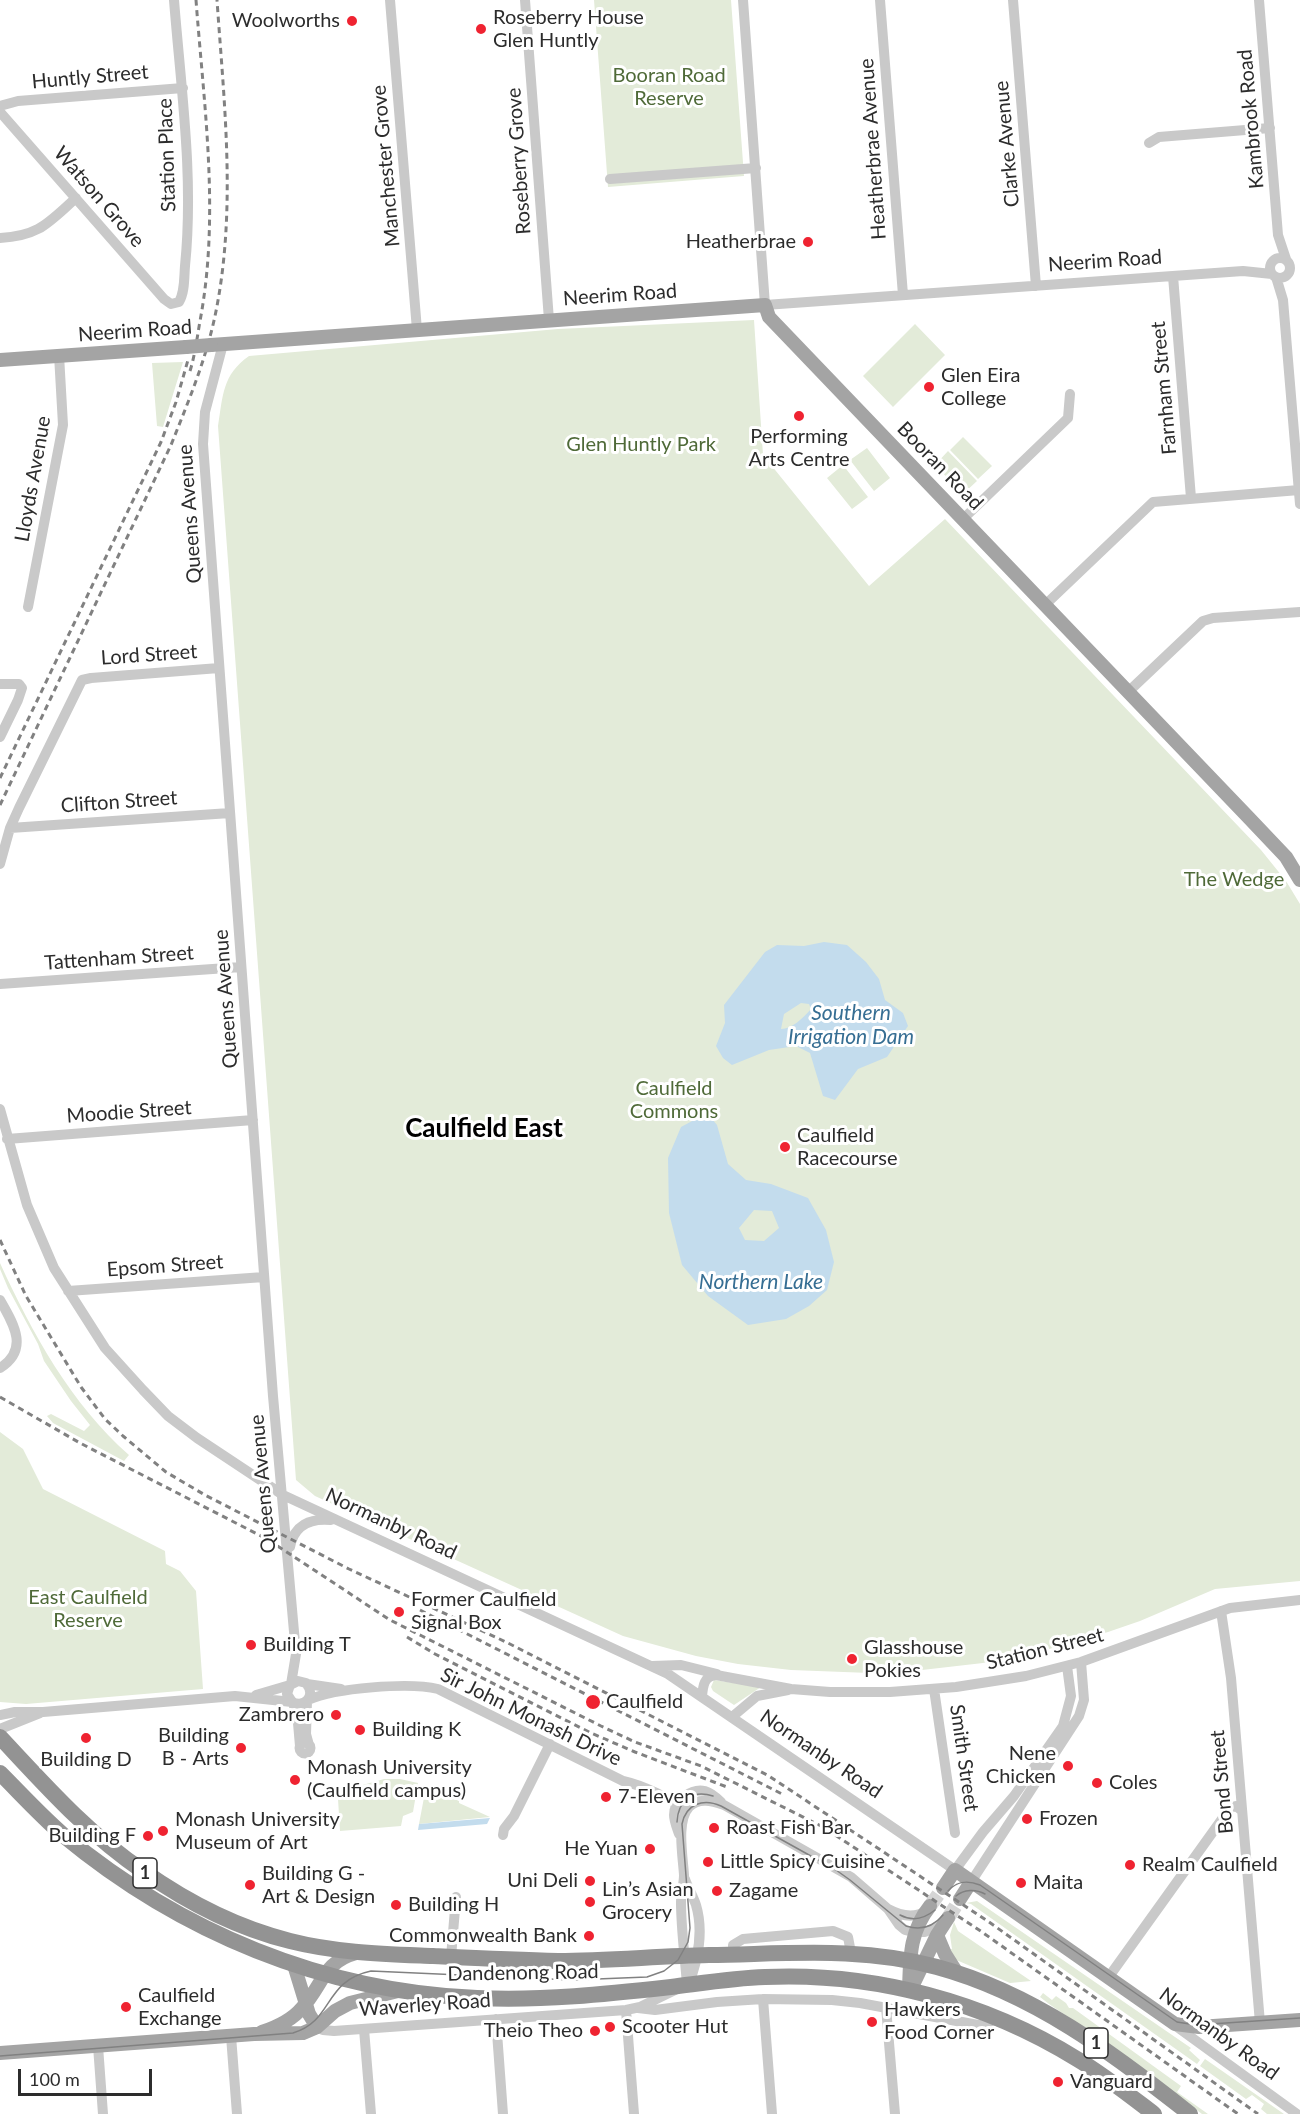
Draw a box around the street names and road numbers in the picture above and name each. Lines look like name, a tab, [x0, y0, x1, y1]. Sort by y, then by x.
street label: Kambrook Road	[1233, 48, 1269, 190]
street label: Heatherbrae Avenue	[855, 58, 891, 240]
street label: Huntly Street	[31, 60, 149, 94]
street label: Clarke Avenue	[990, 80, 1024, 208]
street label: Manchester Grove	[367, 84, 405, 248]
street label: Roseberry Grove	[502, 87, 536, 235]
street label: Station Place	[153, 98, 181, 212]
street label: Watson Grove	[49, 142, 149, 252]
street label: Neerim Road	[1047, 245, 1163, 277]
street label: Neerim Road	[562, 279, 678, 311]
street label: Neerim Road	[77, 315, 193, 347]
street label: Farnham Street	[1146, 320, 1182, 456]
street label: Lloyds Avenue	[10, 414, 56, 544]
street label: Booran Road	[892, 417, 988, 515]
street label: Queens Avenue	[173, 444, 207, 584]
street label: Lord Street	[100, 640, 198, 670]
street label: Clifton Street	[60, 786, 178, 818]
street label: Queens Avenue	[209, 929, 243, 1069]
street label: Tattenham Street	[43, 941, 195, 975]
street label: Moodie Street	[66, 1096, 192, 1128]
street label: Epsom Street	[106, 1250, 224, 1282]
street label: Queens Avenue	[245, 1414, 281, 1554]
street label: Normanby Road	[322, 1483, 460, 1565]
street label: Station Street	[984, 1623, 1106, 1675]
street label: Sir John Monash Drive	[437, 1663, 625, 1771]
street label: Smith Street	[945, 1703, 983, 1813]
street label: Normanby Road	[755, 1704, 887, 1804]
street label: Bond Street	[1206, 1729, 1238, 1835]
road number: 1	[133, 1858, 157, 1888]
street label: Dandenong Road	[447, 1960, 599, 1986]
street label: Normanby Road	[1155, 1983, 1283, 2085]
street label: Waverley Road	[358, 1988, 492, 2022]
road number: 1	[1084, 2028, 1108, 2058]

